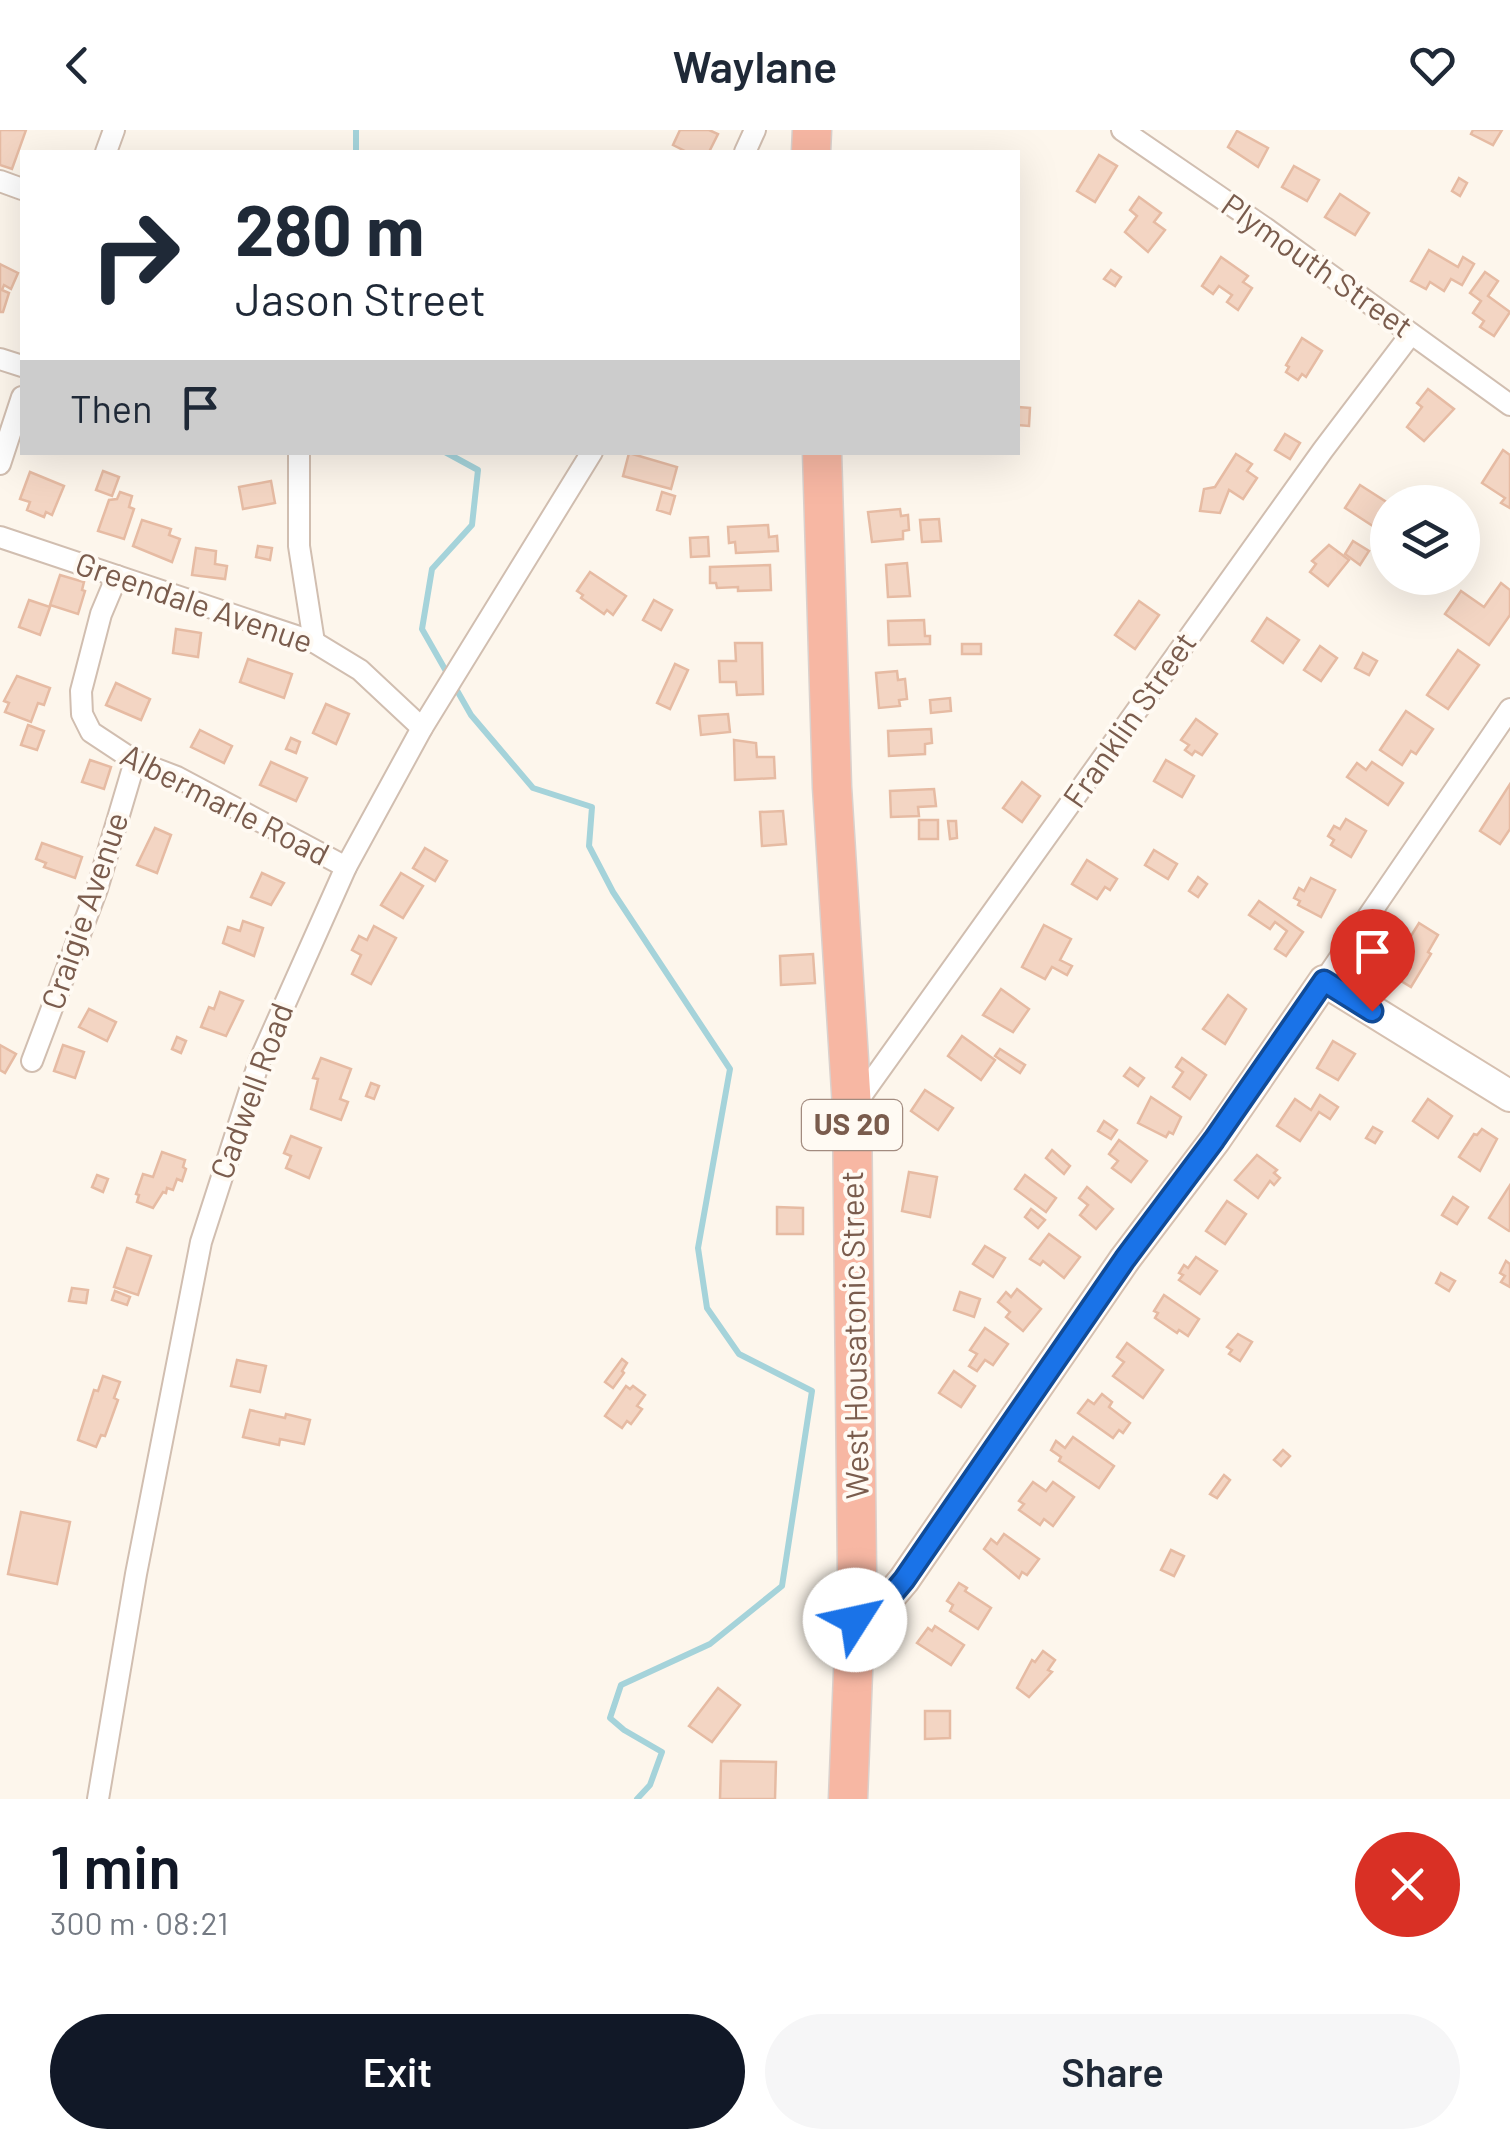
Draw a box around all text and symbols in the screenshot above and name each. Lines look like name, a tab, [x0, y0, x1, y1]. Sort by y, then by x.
icon: back	[50, 38, 105, 93]
text: Waylane	[673, 38, 837, 92]
icon: heart	[1405, 38, 1460, 93]
street label: Plymouth Street	[1215, 184, 1421, 344]
text: 280 m	[235, 186, 424, 270]
icon: right	[70, 190, 200, 320]
text: Jason Street	[235, 271, 486, 325]
icon: arrive	[173, 380, 228, 435]
text: Then	[70, 385, 153, 431]
map controls	[1370, 485, 1480, 595]
button: layers	[1370, 485, 1480, 595]
street label: Greendale Avenue	[71, 543, 318, 660]
street label: Franklin Street	[1054, 624, 1203, 814]
street label: Albermarle Road	[115, 734, 336, 872]
street label: Craigie Avenue	[32, 807, 135, 1014]
pin	[1330, 909, 1415, 1012]
icon: arrive	[1345, 924, 1400, 979]
street label: Cadwell Road	[201, 997, 300, 1183]
road number: US 20	[802, 1100, 902, 1150]
street label: West Housatonic Street	[831, 1171, 875, 1499]
position arrow	[803, 1568, 907, 1672]
text: 1 min	[50, 1829, 181, 1901]
button: close	[1355, 1832, 1460, 1937]
text: 300 m · 08:21	[50, 1903, 229, 1941]
button: Exit	[50, 2014, 745, 2129]
button: Share	[765, 2014, 1460, 2129]

